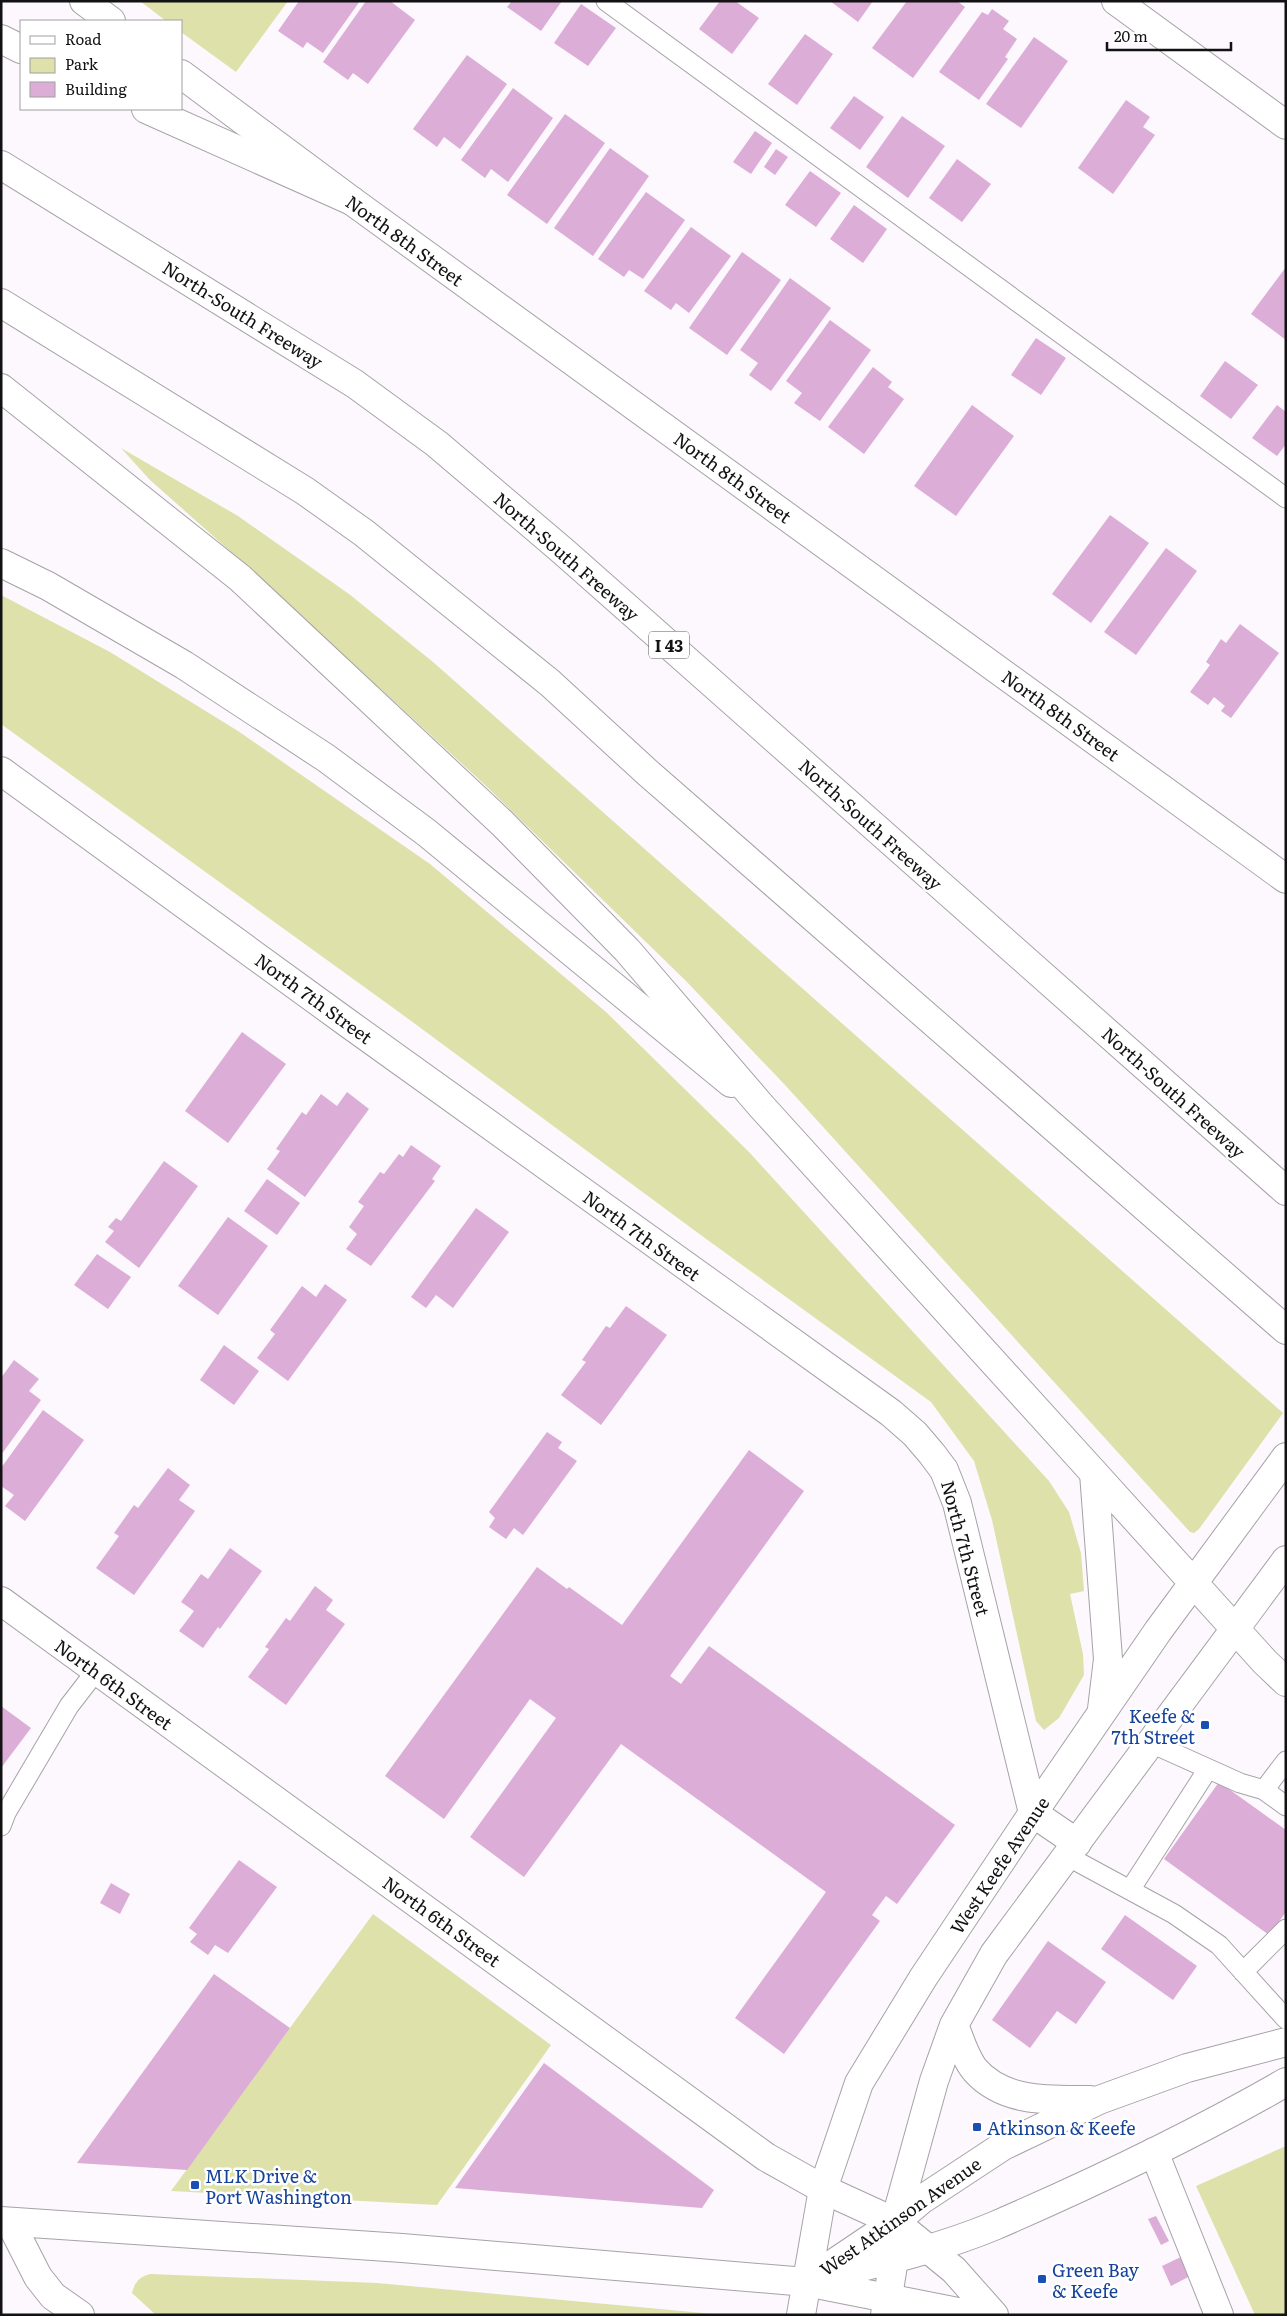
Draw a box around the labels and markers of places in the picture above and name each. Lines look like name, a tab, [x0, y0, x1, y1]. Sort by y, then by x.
place label: Keefe & 7th Street	[1112, 1702, 1196, 1750]
marker: Keefe & 7th Street	[1199, 1719, 1211, 1731]
place label: Atkinson & Keefe	[987, 2114, 1136, 2141]
marker: Atkinson & Keefe	[971, 2121, 983, 2133]
place label: MLK Drive & Port Washington	[205, 2162, 352, 2210]
marker: MLK Drive & Port Washington	[189, 2179, 201, 2191]
place label: Green Bay & Keefe	[1052, 2256, 1139, 2304]
marker: Green Bay & Keefe	[1036, 2273, 1048, 2285]

